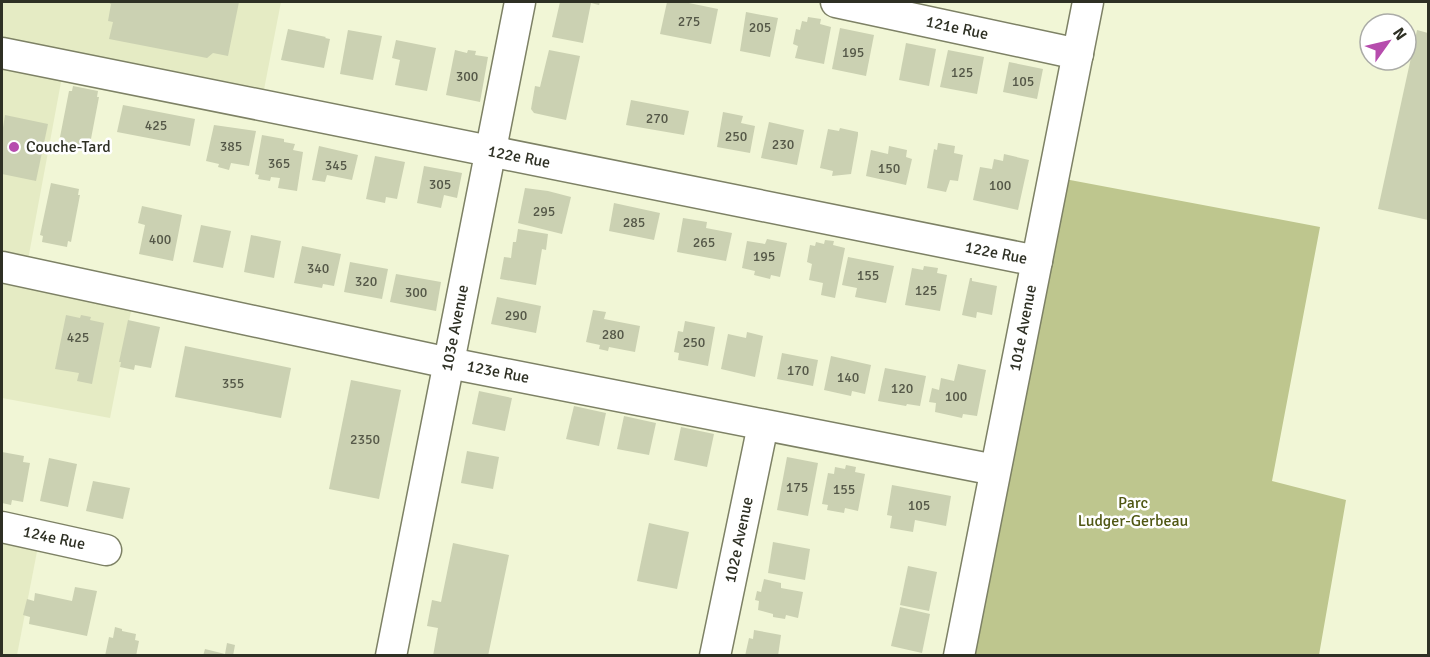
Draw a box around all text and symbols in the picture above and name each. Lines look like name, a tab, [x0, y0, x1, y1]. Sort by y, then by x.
street label: 121e Rue	[924, 12, 990, 44]
north arrow	[1358, 12, 1418, 72]
house number: 275	[678, 13, 700, 30]
house number: 205	[749, 19, 771, 36]
text: N	[1388, 24, 1411, 44]
house number: 195	[842, 44, 864, 61]
house number: 125	[951, 64, 973, 81]
house number: 300	[456, 68, 478, 85]
house number: 105	[1012, 73, 1034, 90]
house number: 270	[646, 110, 668, 127]
house number: 425	[145, 117, 167, 134]
house number: 250	[725, 128, 747, 145]
house number: 230	[772, 136, 794, 153]
place label: Couche-Tard	[26, 137, 111, 157]
house number: 385	[220, 138, 242, 155]
marker: Couche-Tard	[7, 140, 21, 154]
street label: 122e Rue	[486, 141, 552, 173]
house number: 365	[268, 155, 290, 172]
house number: 345	[325, 157, 347, 174]
house number: 150	[878, 160, 900, 177]
house number: 305	[429, 176, 451, 193]
house number: 100	[989, 177, 1011, 194]
house number: 295	[533, 203, 555, 220]
house number: 285	[623, 214, 645, 231]
house number: 400	[149, 231, 171, 248]
house number: 265	[693, 234, 715, 251]
street label: 122e Rue	[963, 237, 1029, 269]
house number: 195	[753, 248, 775, 265]
house number: 340	[307, 260, 329, 277]
house number: 155	[857, 267, 879, 284]
house number: 320	[355, 273, 377, 290]
house number: 125	[915, 282, 937, 299]
street label: 103e Avenue	[437, 283, 473, 373]
street label: 101e Avenue	[1005, 283, 1041, 373]
house number: 300	[405, 284, 427, 301]
house number: 290	[505, 307, 527, 324]
house number: 280	[602, 326, 624, 343]
house number: 425	[67, 329, 89, 346]
house number: 250	[683, 334, 705, 351]
street label: 123e Rue	[465, 356, 531, 388]
house number: 170	[787, 362, 809, 379]
house number: 140	[837, 369, 859, 386]
house number: 355	[222, 375, 244, 392]
house number: 120	[891, 380, 913, 397]
house number: 100	[945, 388, 967, 405]
house number: 2350	[350, 431, 380, 448]
house number: 175	[786, 479, 808, 496]
house number: 155	[833, 481, 855, 498]
park label: Parc Ludger-Gerbeau	[1078, 493, 1188, 531]
street label: 102e Avenue	[720, 495, 758, 585]
house number: 105	[908, 497, 930, 514]
street label: 124e Rue	[21, 522, 87, 554]

